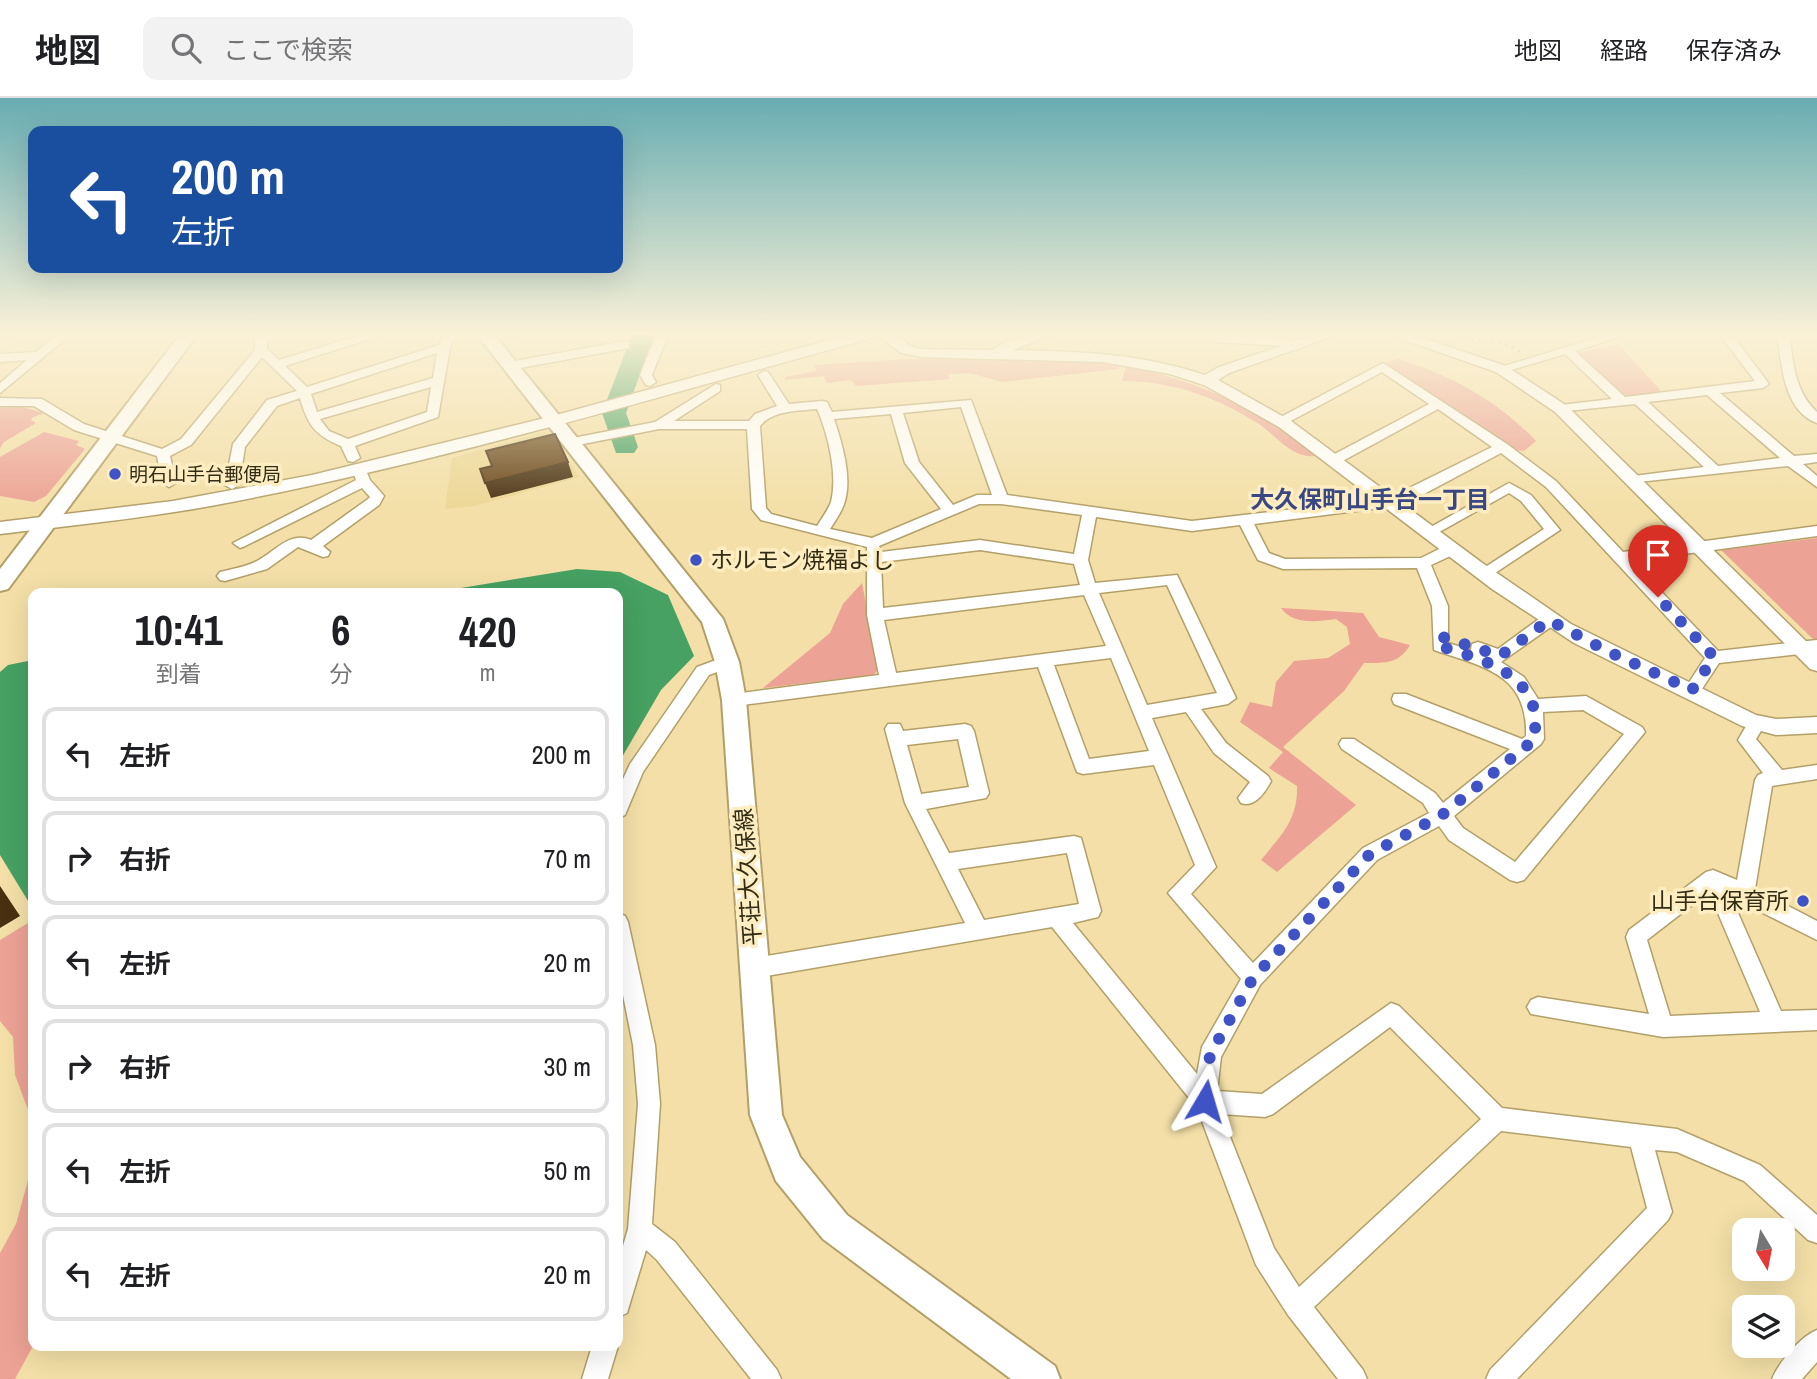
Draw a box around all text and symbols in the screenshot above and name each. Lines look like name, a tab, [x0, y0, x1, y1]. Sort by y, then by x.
search box	[143, 17, 633, 80]
text: 地図	[35, 28, 101, 72]
icon: search	[167, 29, 205, 67]
text: ここで検索	[223, 32, 353, 67]
text: 地図	[1514, 34, 1562, 66]
text: 経路	[1600, 34, 1648, 66]
text: 保存済み	[1686, 34, 1782, 66]
text: 200 m	[171, 143, 285, 209]
icon: left	[56, 154, 147, 245]
text: 左折	[171, 210, 235, 253]
place label: 明石山手台郵便局	[129, 461, 281, 487]
marker: 明石山手台郵便局	[107, 466, 123, 482]
district label: 大久保町山手台一丁目	[1250, 483, 1490, 515]
pin	[1628, 525, 1688, 597]
icon: arrive	[1639, 536, 1677, 574]
place label: ホルモン焼福よし	[710, 544, 894, 575]
marker: ホルモン焼福よし	[688, 552, 704, 568]
text: 10:41	[135, 602, 223, 658]
text: 6	[331, 602, 350, 658]
text: 420	[459, 604, 516, 660]
text: m	[480, 657, 496, 688]
text: 到着	[156, 658, 202, 689]
text: 分	[329, 658, 352, 689]
icon: left	[60, 735, 98, 773]
text: 200 m	[532, 737, 591, 772]
text: 左折	[119, 738, 171, 773]
street label: 平荘大久保線	[727, 807, 768, 947]
icon: right	[60, 839, 98, 877]
text: 70 m	[544, 841, 591, 876]
text: 右折	[119, 842, 171, 877]
place label: 山手台保育所	[1651, 885, 1789, 916]
marker: 山手台保育所	[1795, 893, 1811, 909]
icon: left	[60, 943, 98, 981]
text: 20 m	[544, 945, 591, 980]
text: 左折	[119, 946, 171, 981]
icon: right	[60, 1047, 98, 1085]
text: 30 m	[544, 1049, 591, 1084]
text: 右折	[119, 1050, 171, 1085]
position arrow	[1168, 1064, 1242, 1138]
icon: left	[60, 1151, 98, 1189]
text: 50 m	[544, 1153, 591, 1188]
text: 左折	[119, 1154, 171, 1189]
north arrow	[1732, 1218, 1796, 1281]
map controls	[1732, 1218, 1795, 1358]
icon: left	[60, 1255, 98, 1293]
text: 20 m	[544, 1257, 591, 1292]
text: 左折	[119, 1258, 171, 1293]
button: layers	[1732, 1295, 1795, 1358]

